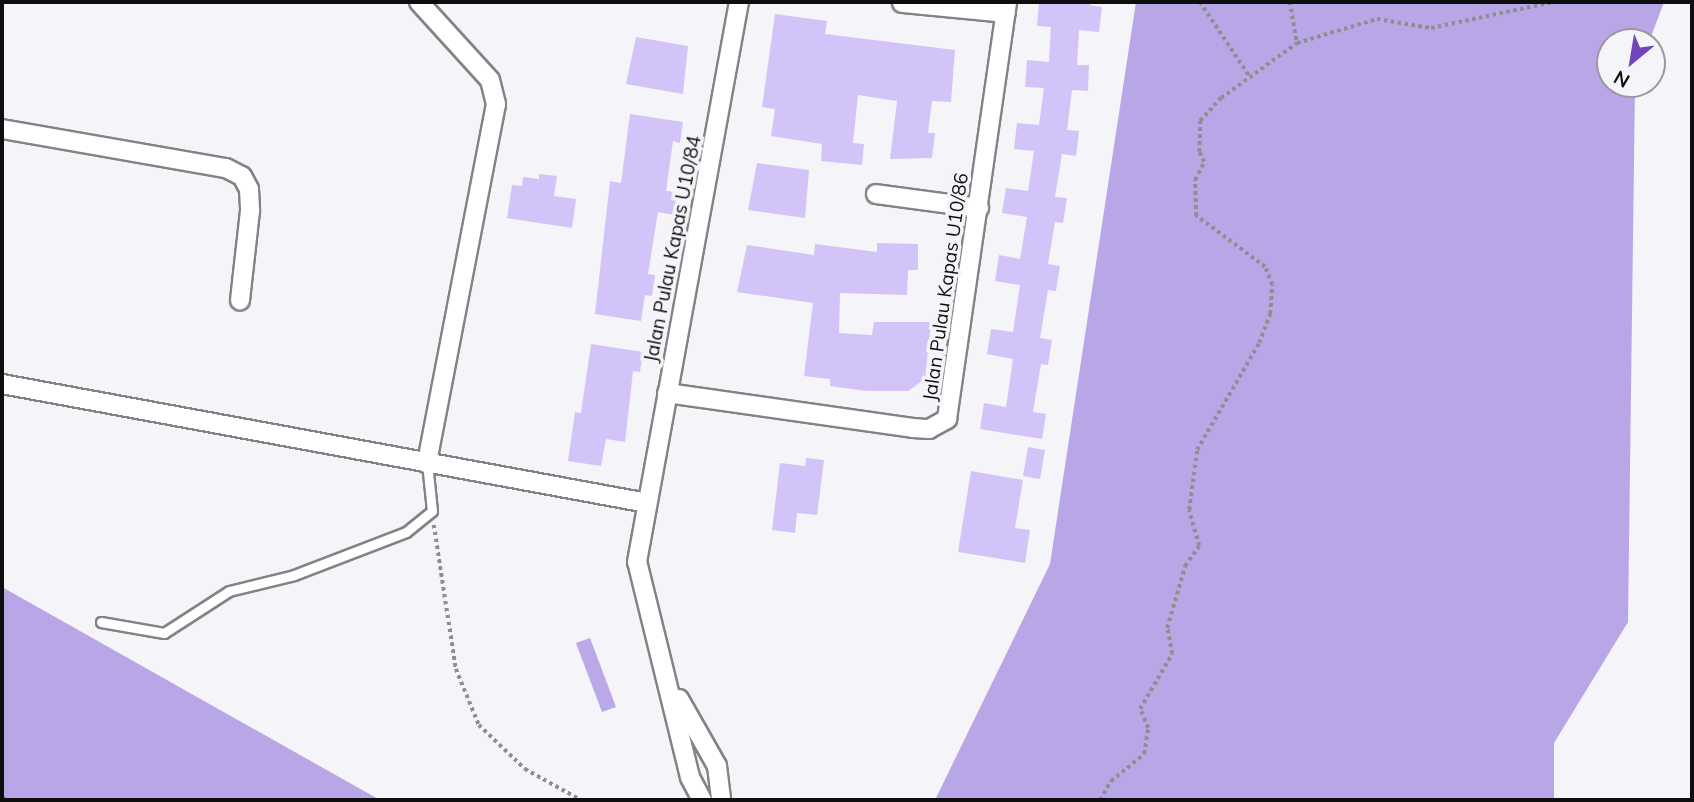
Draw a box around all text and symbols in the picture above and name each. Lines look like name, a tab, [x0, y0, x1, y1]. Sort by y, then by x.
north arrow	[1596, 28, 1666, 98]
text: N	[1609, 65, 1634, 93]
street label: Jalan Pulau Kapas U10/84	[640, 134, 706, 364]
street label: Jalan Pulau Kapas U10/86	[919, 171, 973, 403]

